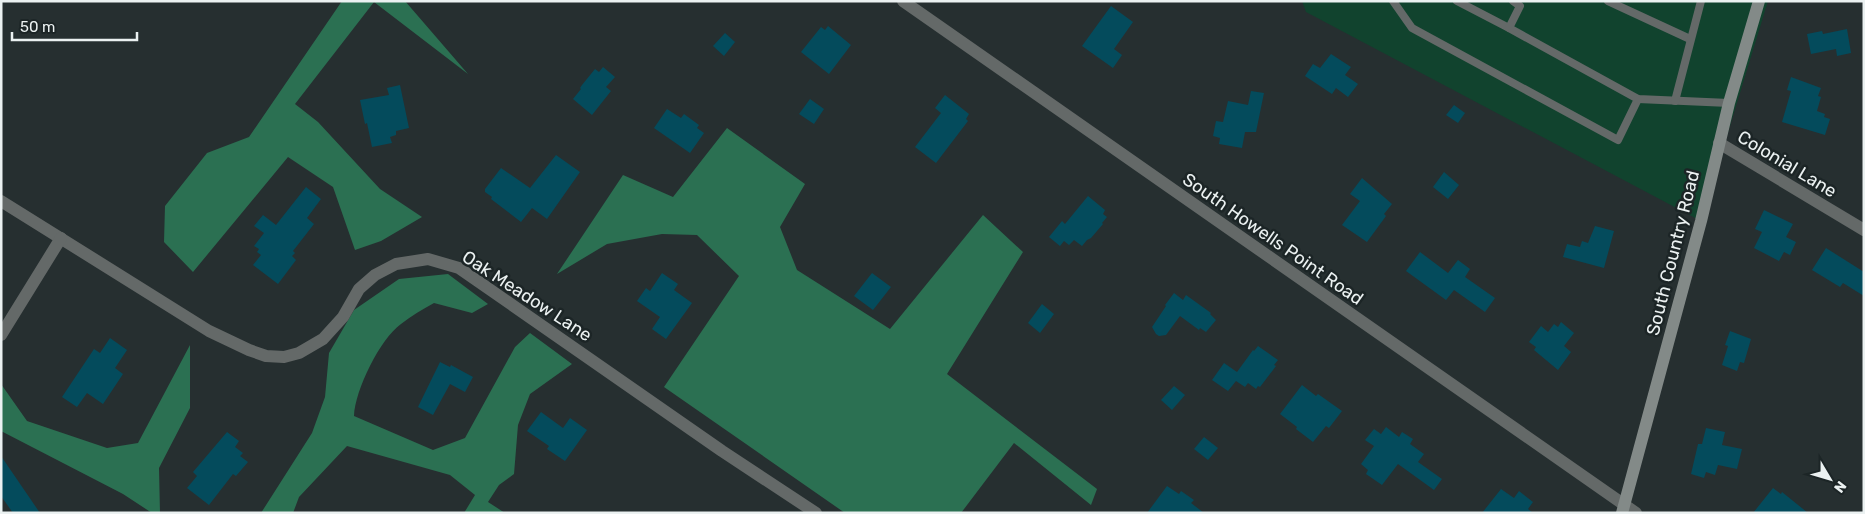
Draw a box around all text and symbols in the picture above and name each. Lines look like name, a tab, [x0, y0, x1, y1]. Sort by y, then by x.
scale bar	[12, 10, 138, 42]
text: 50 m	[20, 18, 55, 36]
street label: Colonial Lane	[1733, 126, 1841, 202]
street label: South Howells Point Road	[1178, 168, 1368, 310]
street label: South Country Road	[1642, 168, 1704, 338]
street label: Oak Meadow Lane	[458, 246, 596, 346]
north arrow	[1805, 454, 1855, 504]
text: N	[1830, 477, 1850, 496]

